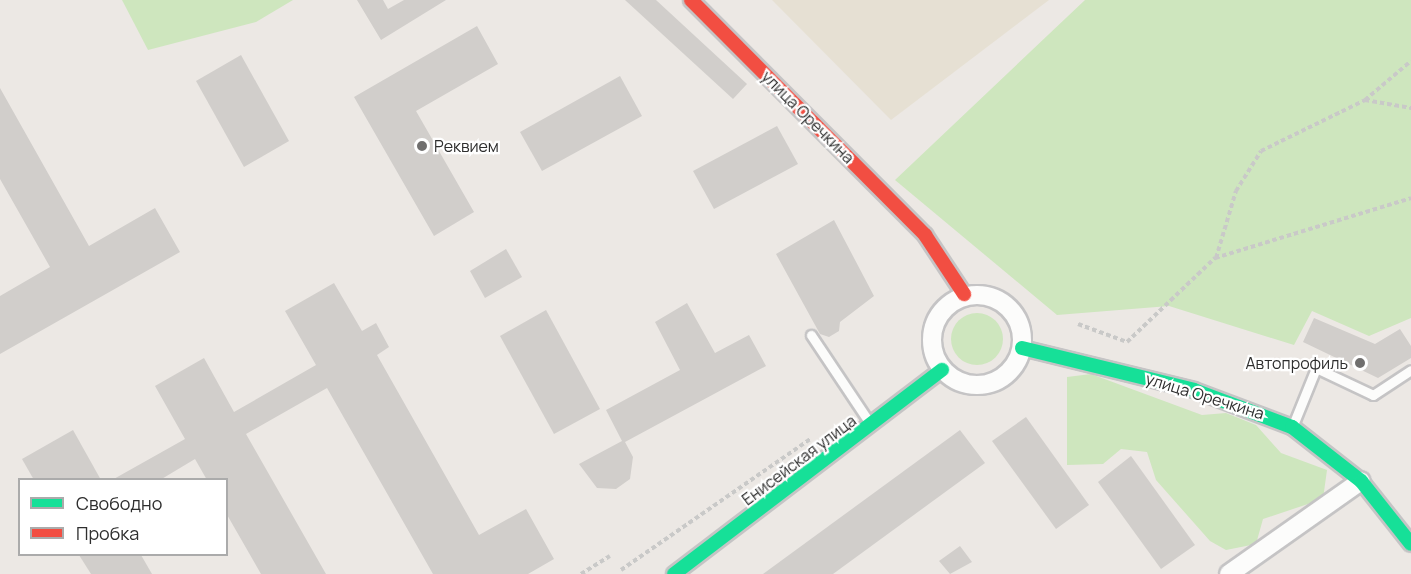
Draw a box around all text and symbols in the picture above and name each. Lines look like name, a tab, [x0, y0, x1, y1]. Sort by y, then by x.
street label: улица Оречкина	[758, 67, 858, 167]
place label: Реквием	[434, 136, 499, 156]
marker: Реквием	[415, 139, 429, 153]
place label: Автопрофиль	[1245, 353, 1348, 373]
marker: Автопрофиль	[1353, 356, 1367, 370]
street label: улица Оречкина	[1143, 369, 1267, 423]
street label: Енисейская улица	[738, 411, 860, 509]
legend	[18, 478, 228, 556]
text: Свободно	[76, 491, 162, 515]
text: Пробка	[76, 521, 139, 545]

